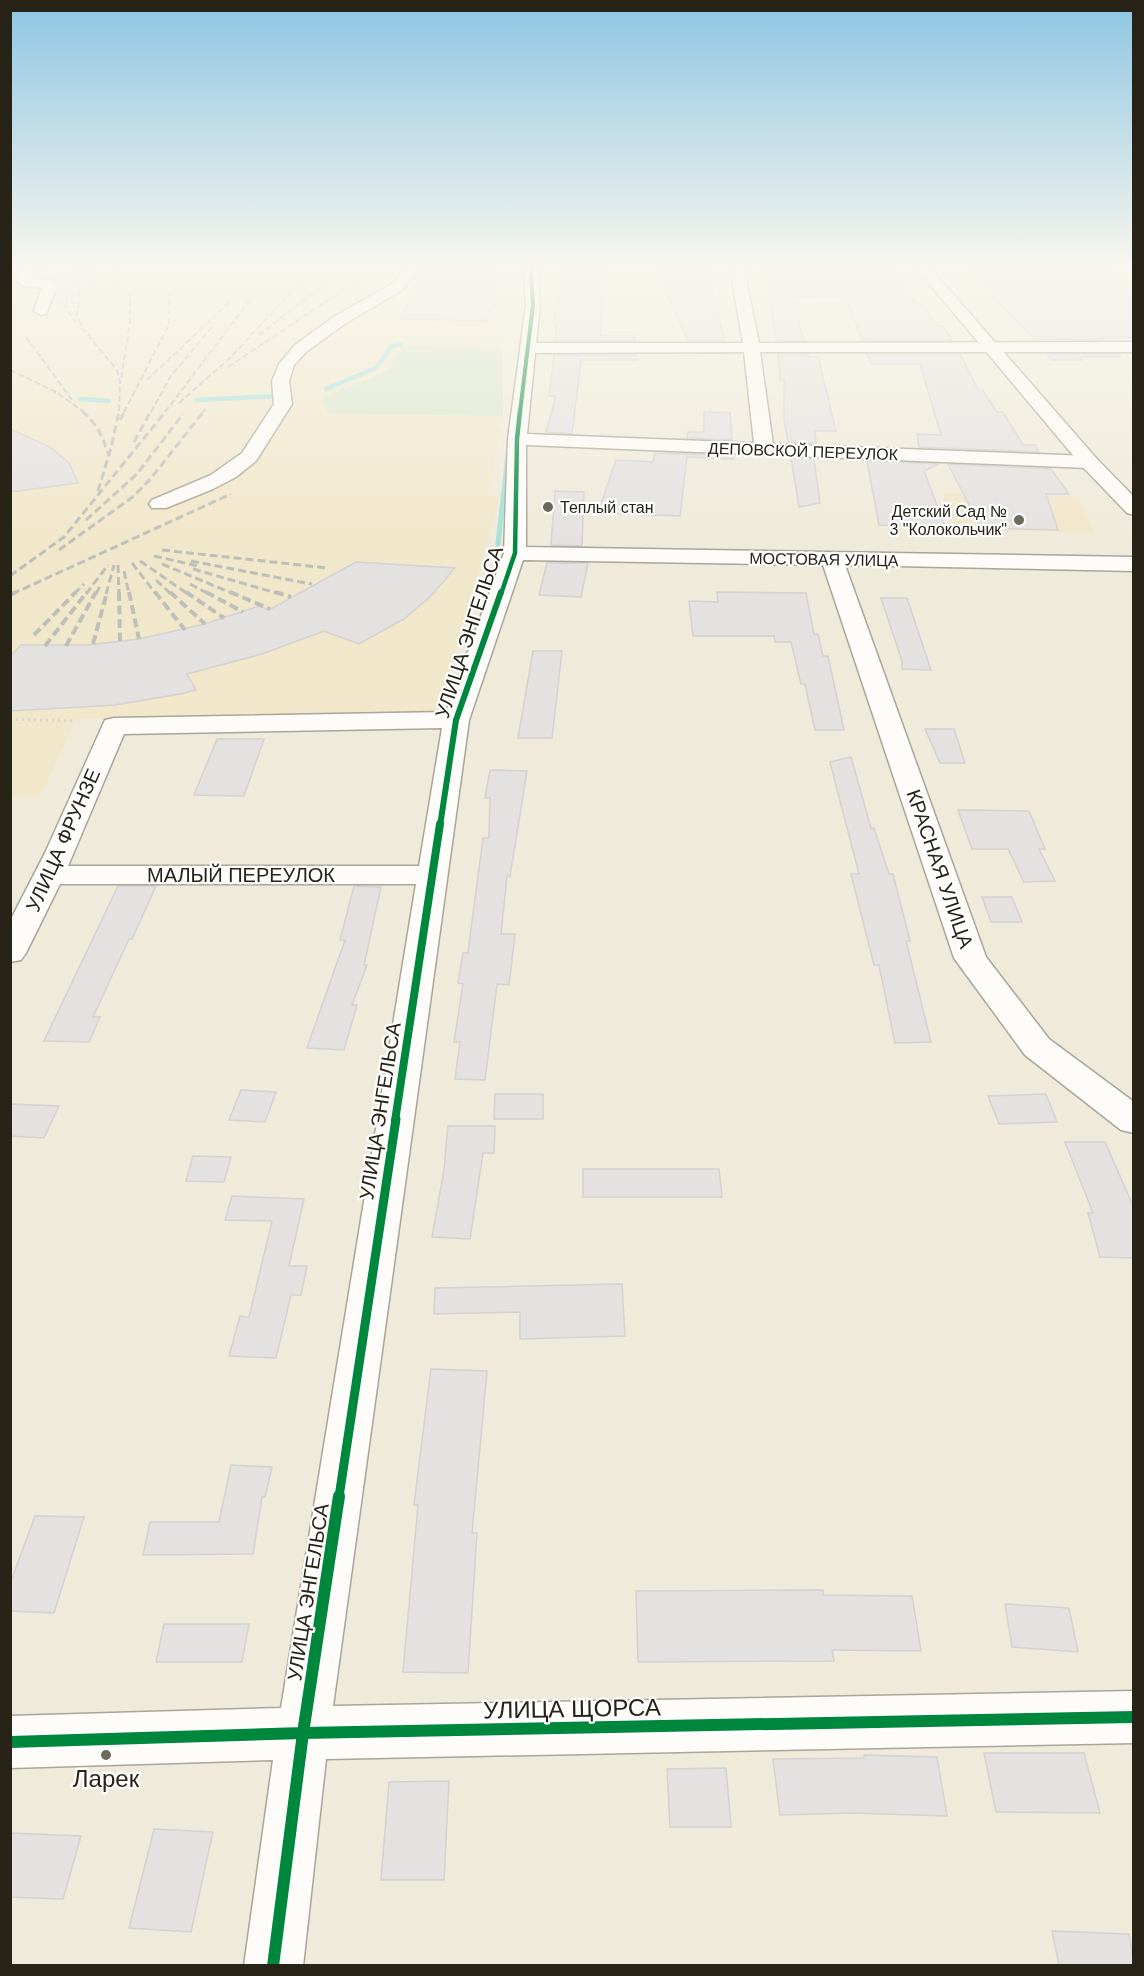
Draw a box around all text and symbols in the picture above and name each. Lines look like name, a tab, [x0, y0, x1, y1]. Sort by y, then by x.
street label: ДЕПОВСКОЙ ПЕРЕУЛОК	[708, 439, 899, 463]
place label: Теплый стан	[560, 499, 654, 516]
marker: Теплый стан	[541, 500, 555, 514]
place label: Детский Сад № 3 "Колокольчик"	[889, 503, 1007, 538]
marker: Детский Сад № 3 "Колокольчик"	[1012, 513, 1026, 527]
street label: УЛИЦА ЭНГЕЛЬСА	[431, 543, 507, 721]
street label: МОСТОВАЯ УЛИЦА	[749, 550, 899, 569]
street label: УЛИЦА ФРУНЗЕ	[22, 765, 104, 915]
street label: КРАСНАЯ УЛИЦА	[903, 787, 978, 952]
street label: МАЛЫЙ ПЕРЕУЛОК	[147, 863, 335, 886]
street label: УЛИЦА ЭНГЕЛЬСА	[355, 1020, 405, 1201]
street label: УЛИЦА ЭНГЕЛЬСА	[283, 1501, 333, 1682]
street label: УЛИЦА ЩОРСА	[483, 1693, 661, 1724]
marker: Ларек	[99, 1748, 113, 1762]
place label: Ларек	[73, 1765, 140, 1792]

